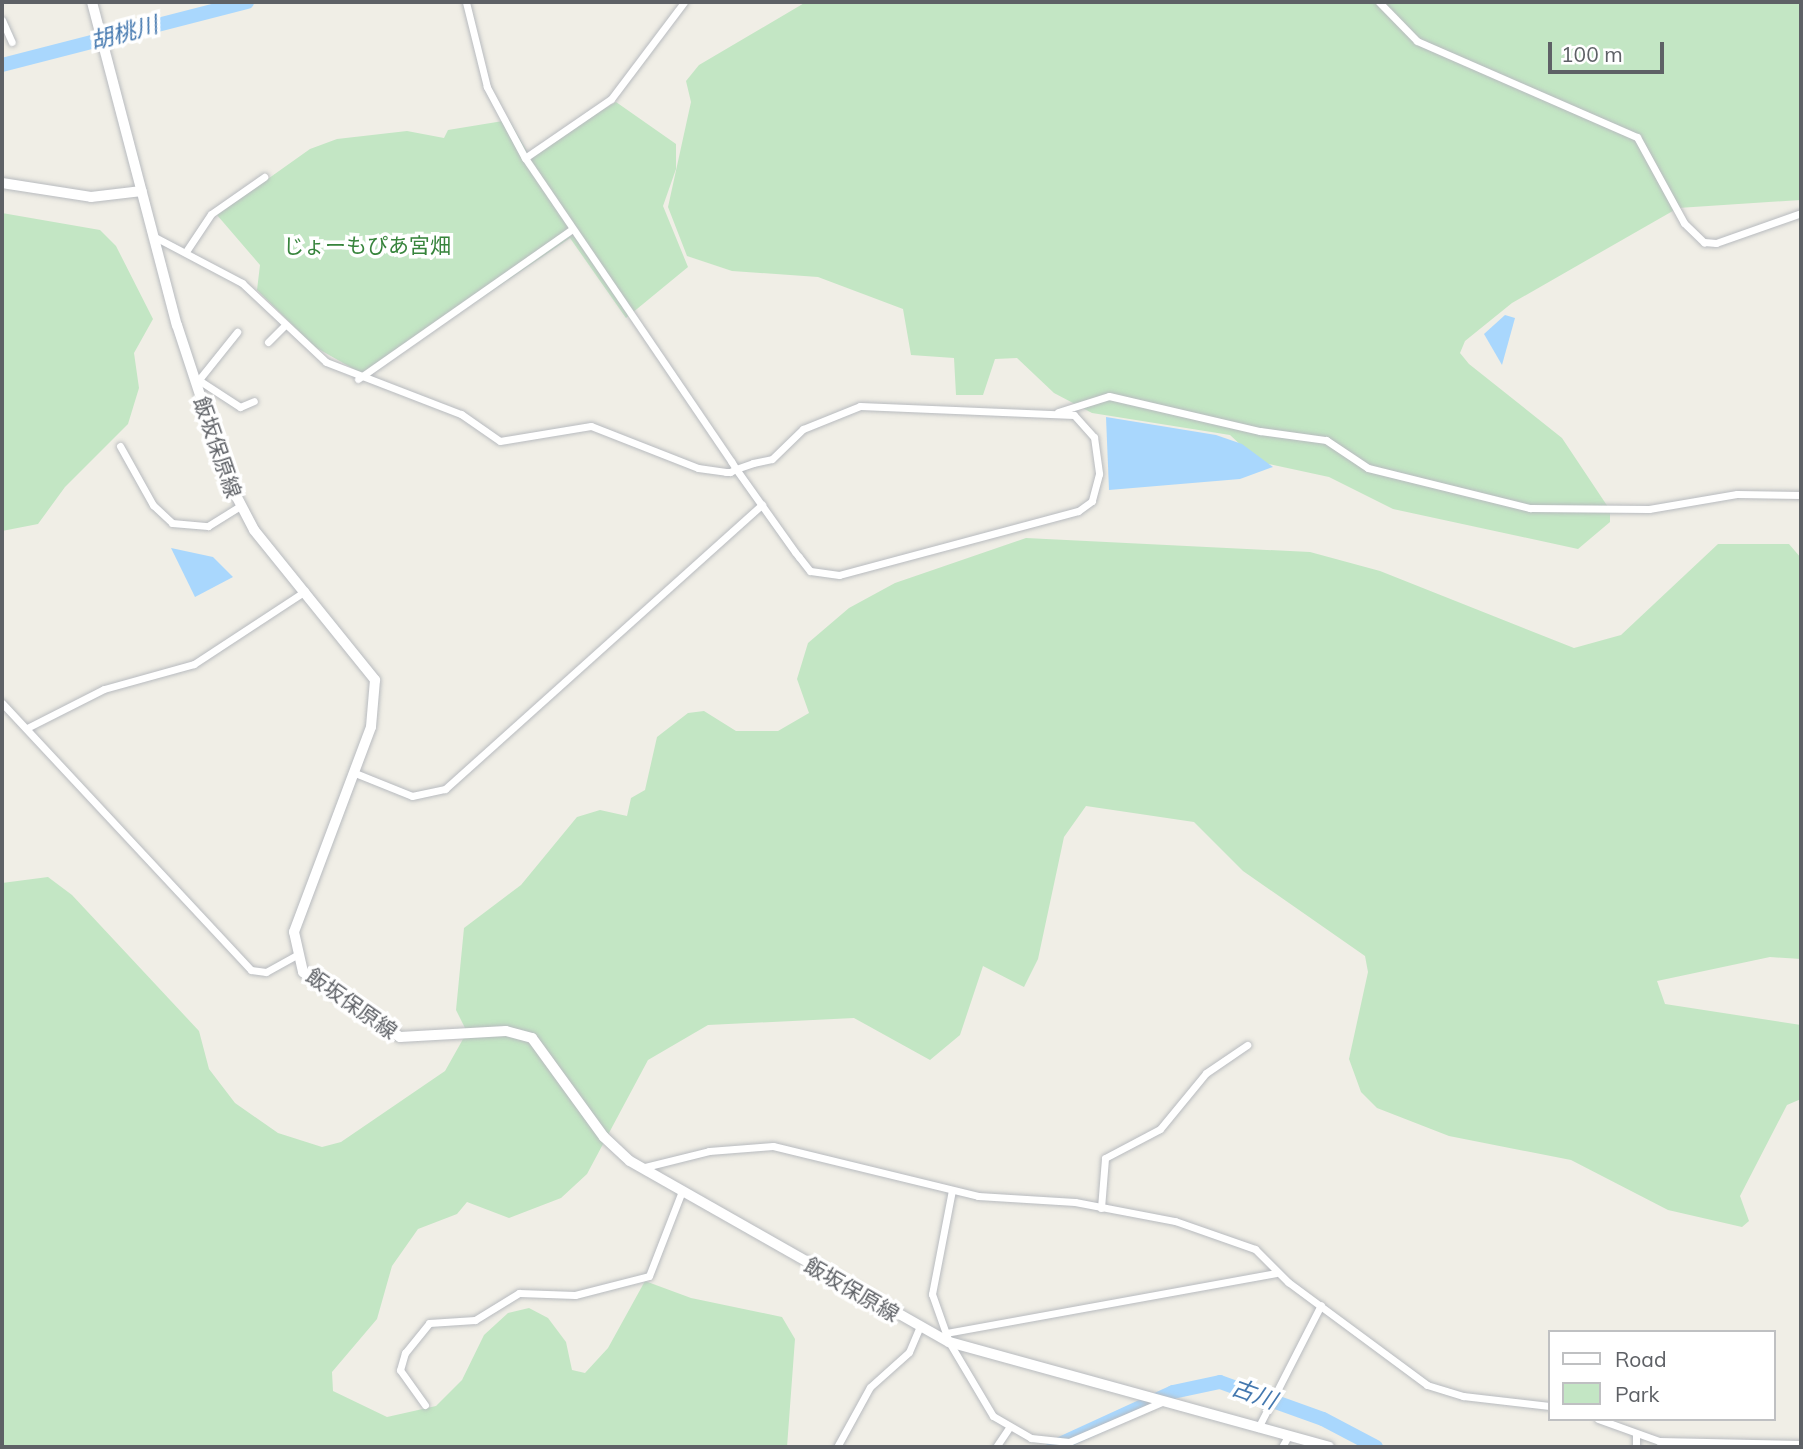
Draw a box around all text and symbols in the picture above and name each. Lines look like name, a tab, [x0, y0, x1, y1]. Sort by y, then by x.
water label: 胡桃川	[87, 11, 161, 55]
scale bar	[1551, 28, 1666, 72]
text: 100 m	[1561, 41, 1623, 67]
park label: じょーもぴあ宮畑	[283, 232, 451, 258]
street label: 飯坂保原線	[189, 393, 247, 501]
street label: 飯坂保原線	[302, 963, 402, 1043]
street label: 飯坂保原線	[800, 1252, 904, 1326]
legend	[1548, 1330, 1775, 1421]
text: Road	[1615, 1346, 1666, 1372]
water label: 古川	[1228, 1373, 1280, 1415]
text: Park	[1615, 1381, 1659, 1407]

